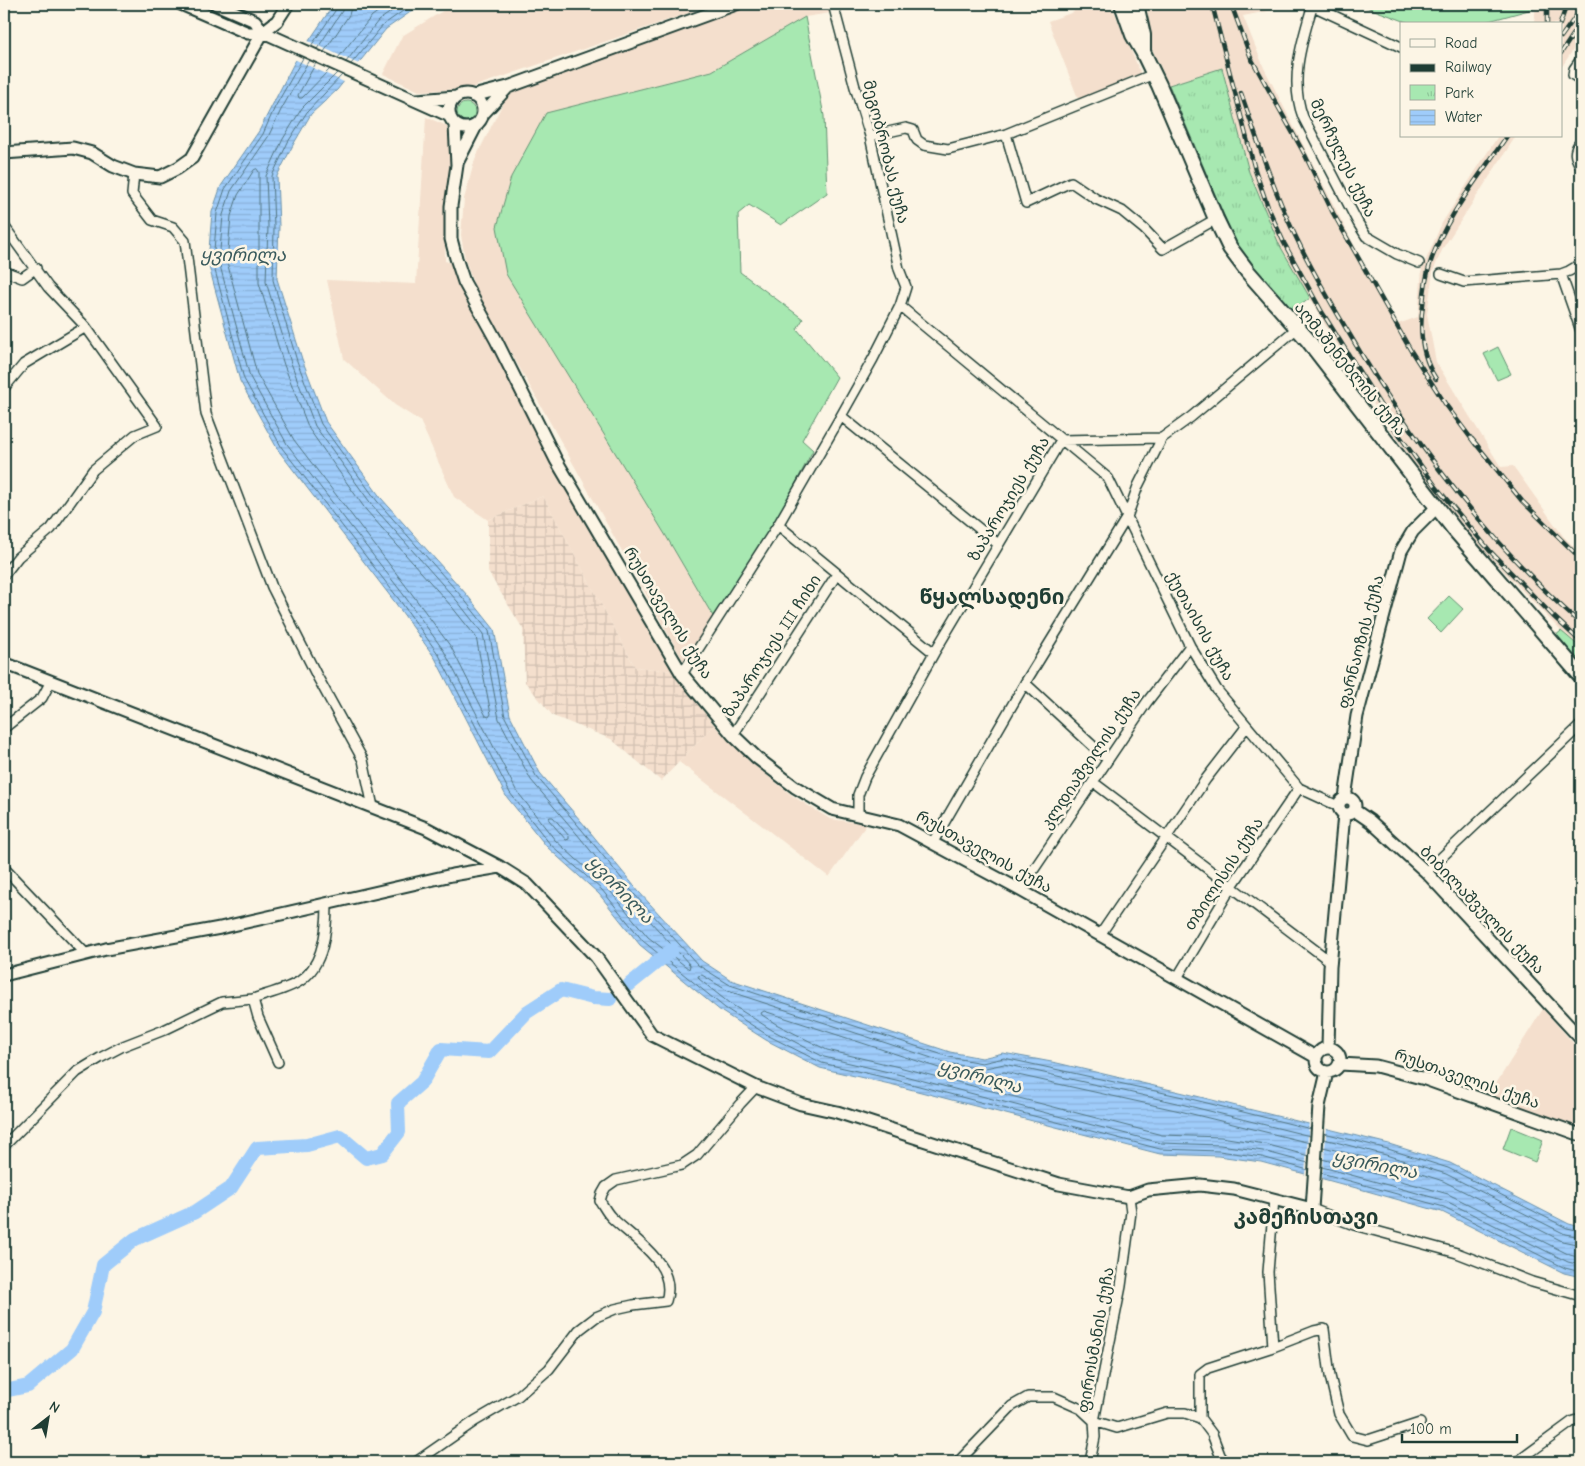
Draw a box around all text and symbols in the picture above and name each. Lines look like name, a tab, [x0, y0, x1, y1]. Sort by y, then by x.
legend	[1400, 22, 1562, 138]
text: Road	[1445, 34, 1477, 52]
text: Railway	[1445, 58, 1492, 76]
street label: მეგობრობას ქუჩა	[859, 78, 913, 226]
text: Park	[1445, 84, 1474, 102]
street label: მერჩულეს ქუჩა	[1306, 96, 1380, 221]
text: Water	[1445, 108, 1482, 126]
water label: ყვირილა	[200, 245, 286, 266]
street label: აღმაშენებლის ქუჩა	[1290, 299, 1409, 440]
street label: ზაპაროჯიეს ქუჩა	[965, 434, 1053, 564]
street label: რუსთაველის ქუჩა	[619, 544, 716, 683]
street label: ქუთაისის ქუჩა	[1162, 568, 1238, 684]
street label: ზაპაროჯიეს III ჩიხი	[719, 571, 825, 721]
street label: ფარნაოზის ქუჩა	[1334, 573, 1388, 711]
district label: წყალსადენი	[919, 585, 1065, 610]
street label: კლდიაშვილის ქუჩა	[1037, 685, 1145, 833]
street label: რუსთაველის ქუჩა	[913, 807, 1055, 898]
street label: თბილისის ქუჩა	[1181, 814, 1268, 934]
street label: ბიბილაშვულის ქუჩა	[1415, 842, 1548, 979]
water label: ყვირილა	[583, 852, 657, 928]
street label: რუსთაველის ქუჩა	[1392, 1046, 1542, 1113]
water label: ყვირილა	[936, 1056, 1024, 1098]
water label: ყვირილა	[1331, 1147, 1419, 1183]
district label: კამეჩისთავი	[1233, 1205, 1379, 1229]
street label: ფიროსმანის ქუჩა	[1074, 1266, 1118, 1414]
north arrow	[22, 1394, 72, 1444]
text: N	[46, 1398, 63, 1417]
scale bar	[1402, 1411, 1518, 1443]
text: 100 m	[1410, 1420, 1452, 1438]

